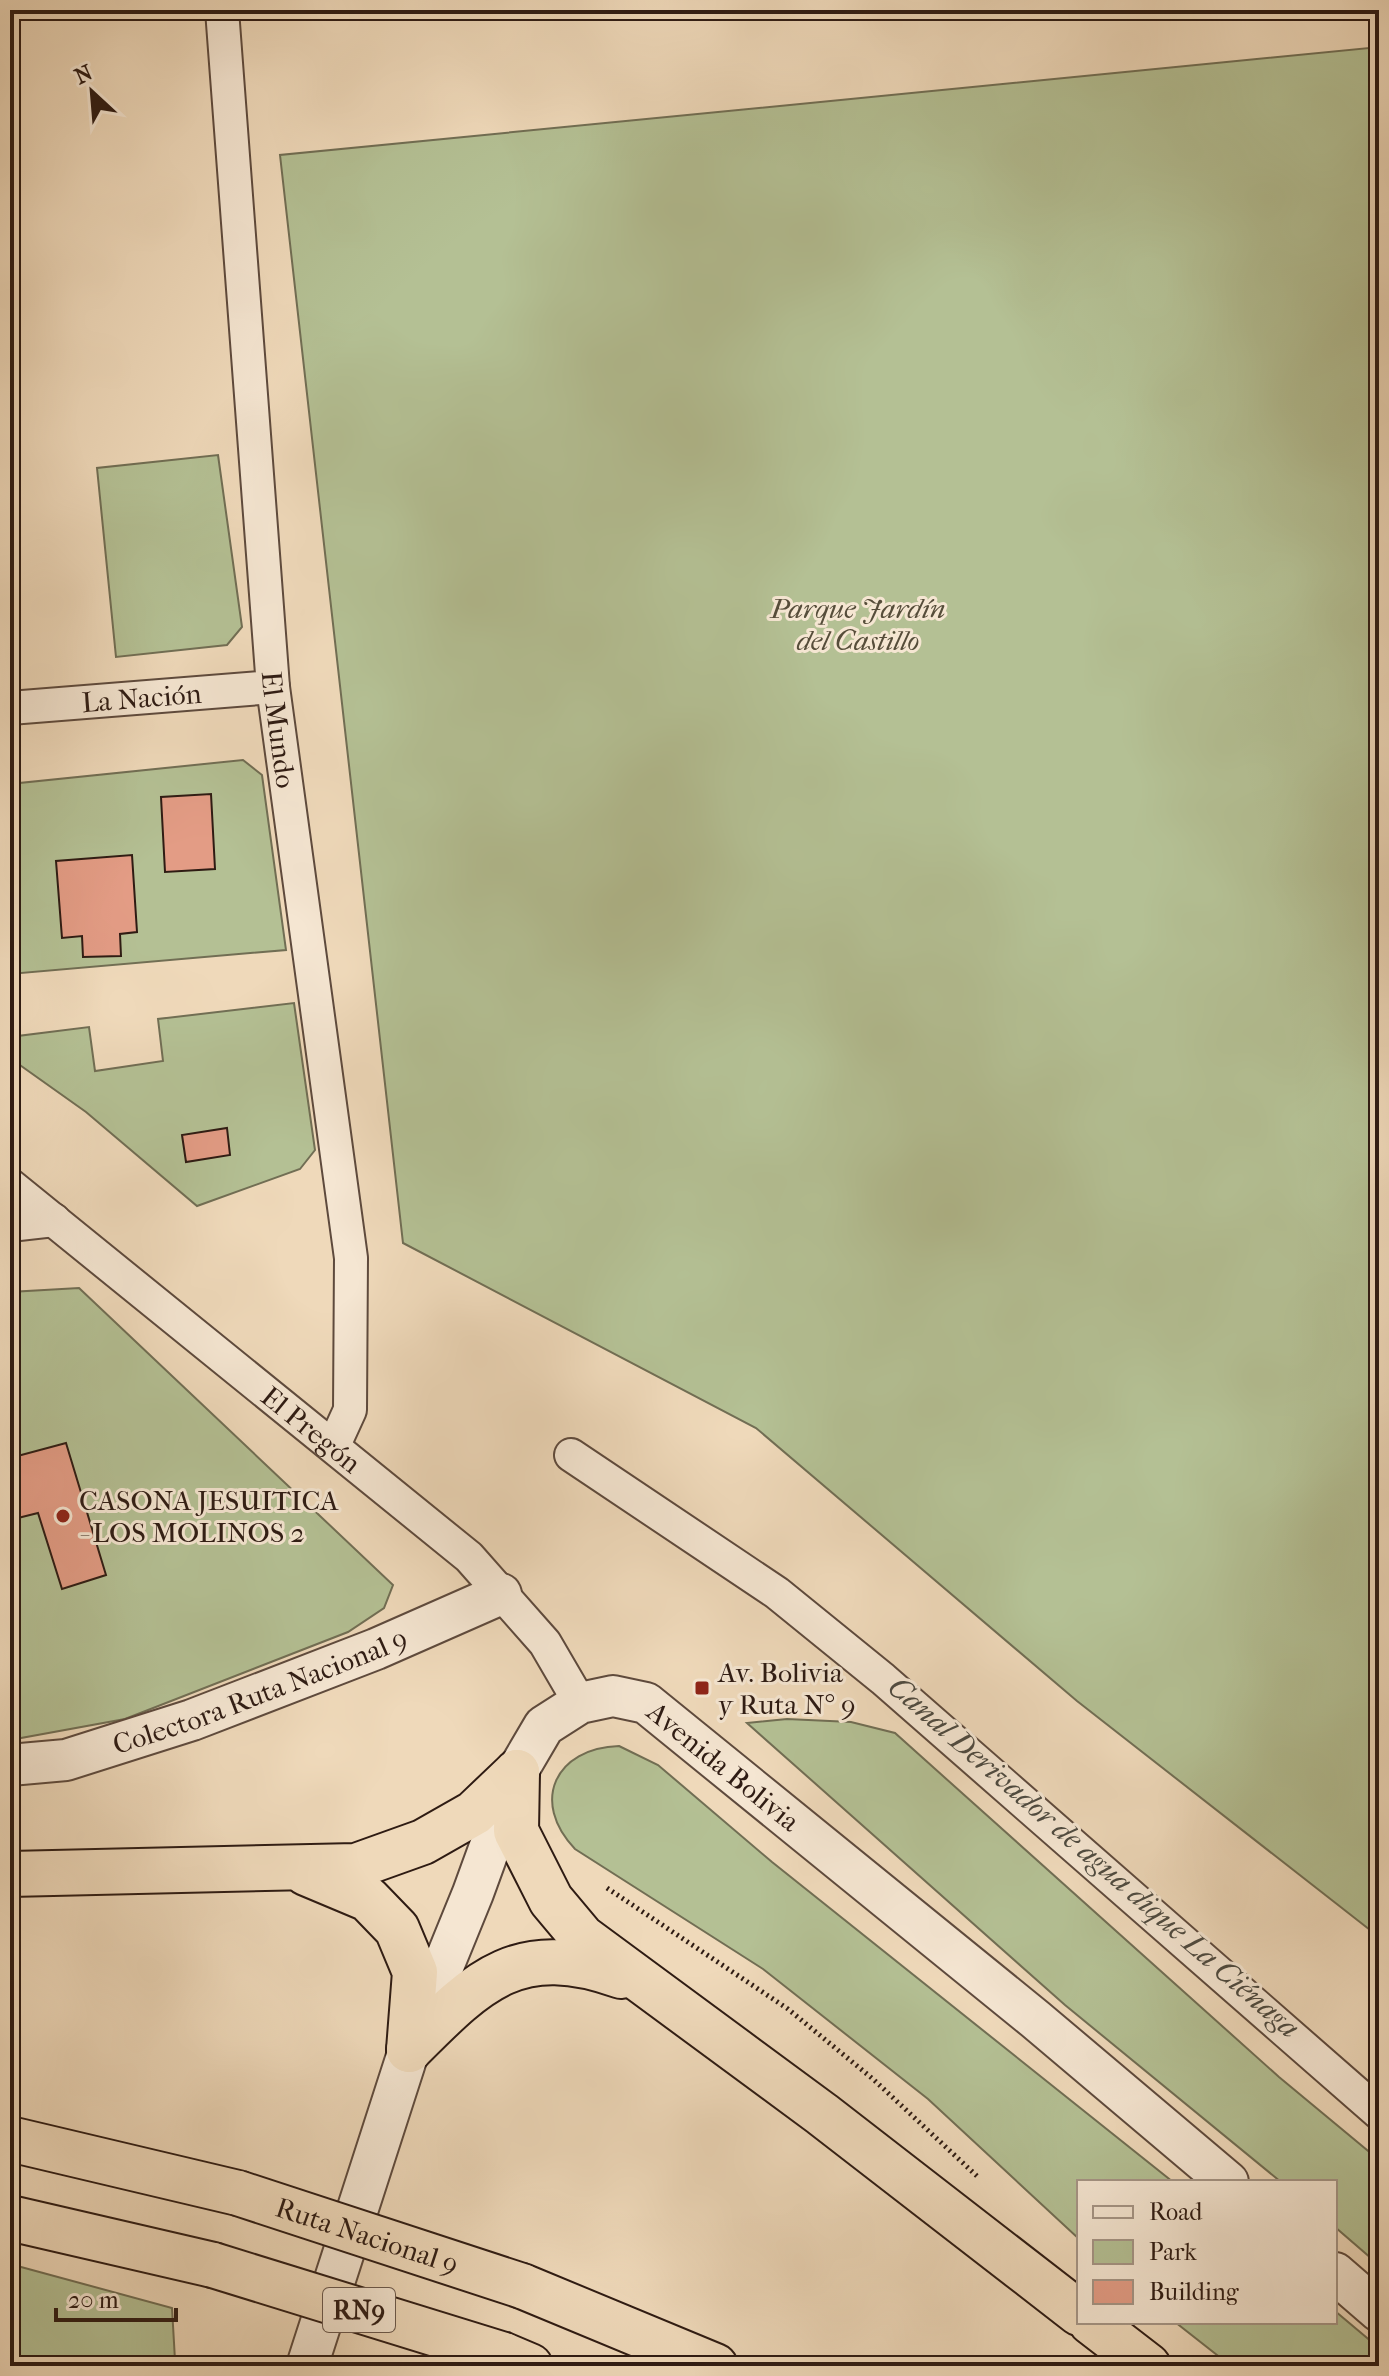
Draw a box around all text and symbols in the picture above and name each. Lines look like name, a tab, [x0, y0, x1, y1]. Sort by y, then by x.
north arrow	[52, 52, 132, 132]
text: N	[70, 59, 97, 90]
park label: Parque Jardín del Castillo	[769, 592, 945, 657]
street label: El Mundo	[255, 670, 303, 790]
street label: La Nación	[80, 677, 203, 719]
street label: El Pregón	[255, 1380, 368, 1480]
place label: CASONA JESUITICA - LOS MOLINOS 2	[79, 1484, 339, 1549]
marker: CASONA JESUITICA - LOS MOLINOS 2	[54, 1507, 72, 1525]
street label: Colectora Ruta Nacional 9	[109, 1621, 412, 1761]
place label: Av. Bolivia y Ruta N° 9	[717, 1656, 856, 1721]
water label: Canal Derivador de agua dique La Ciénaga	[881, 1669, 1306, 2045]
marker: Av. Bolivia y Ruta N° 9	[693, 1679, 711, 1697]
street label: Avenida Bolivia	[640, 1694, 807, 1839]
legend	[1077, 2180, 1337, 2324]
street label: Ruta Nacional 9	[272, 2191, 463, 2281]
text: Road	[1149, 2198, 1203, 2226]
text: Park	[1149, 2238, 1197, 2266]
scale bar	[56, 2272, 176, 2322]
text: Building	[1149, 2278, 1240, 2306]
text: 20 m	[68, 2286, 119, 2314]
road number: RN9	[323, 2288, 395, 2332]

